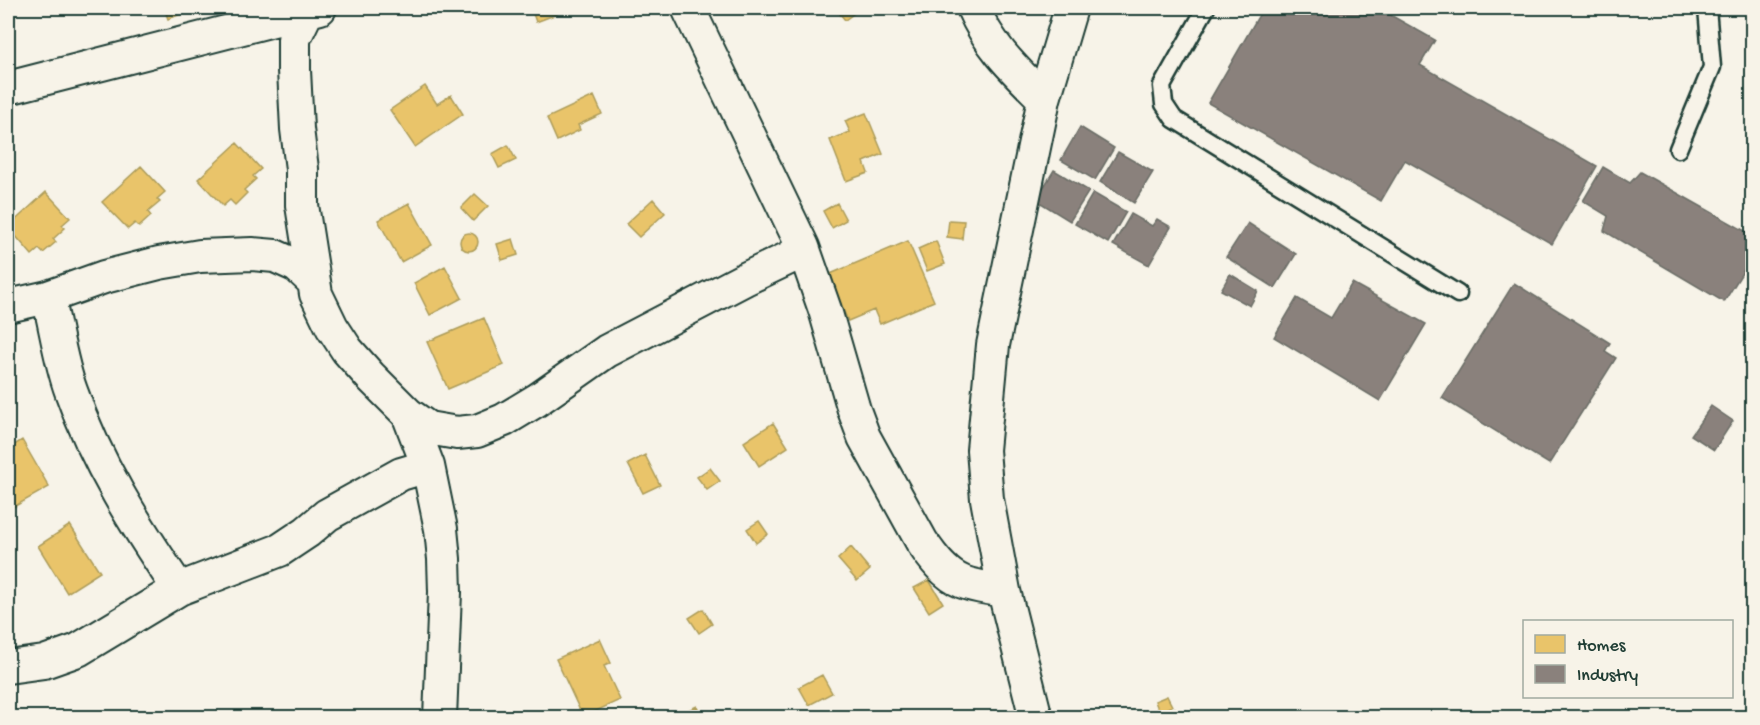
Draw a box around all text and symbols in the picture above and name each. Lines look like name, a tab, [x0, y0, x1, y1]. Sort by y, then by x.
legend	[1523, 620, 1733, 698]
text: Homes	[1577, 636, 1627, 657]
text: Industry	[1577, 666, 1638, 687]

